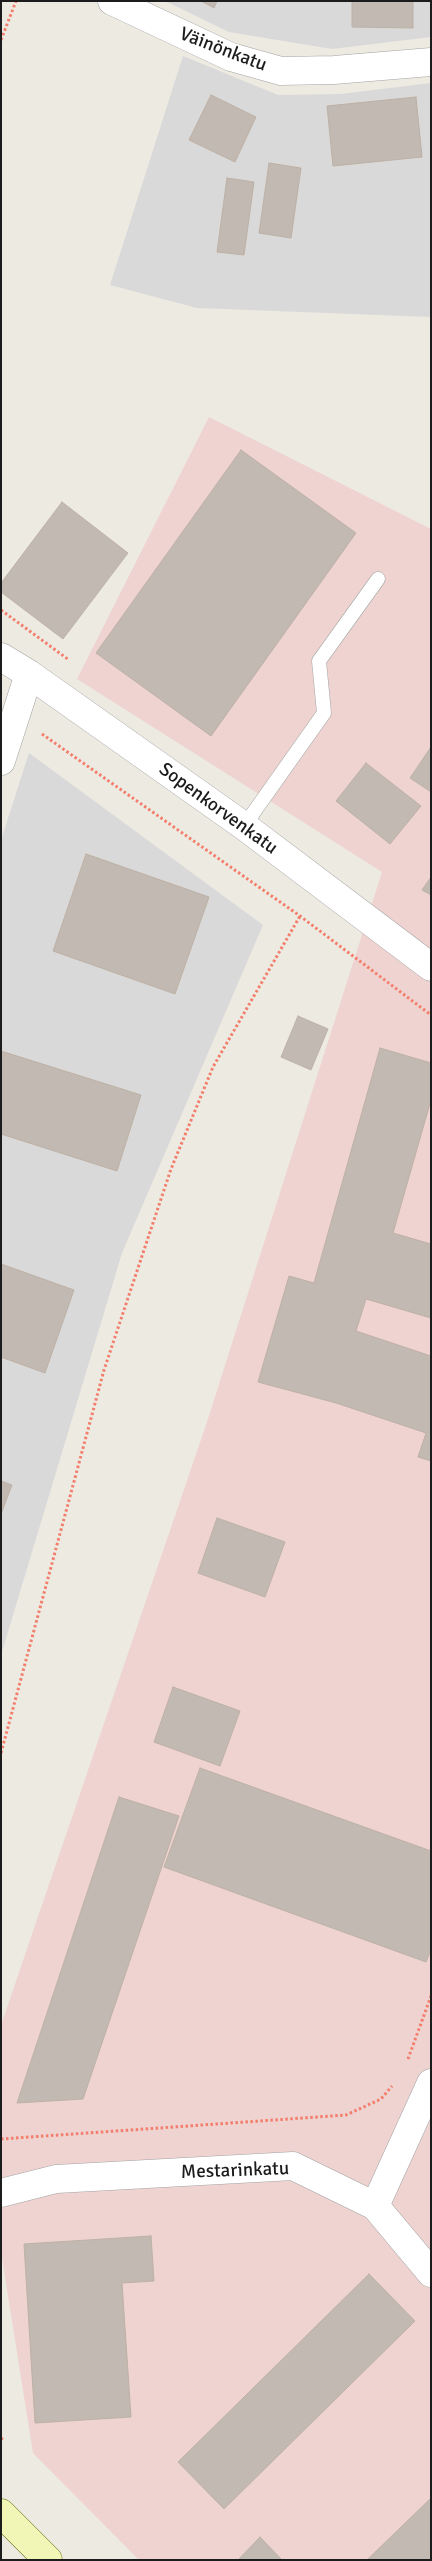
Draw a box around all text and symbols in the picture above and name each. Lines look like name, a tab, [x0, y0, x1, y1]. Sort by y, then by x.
street label: Väinönkatu	[176, 23, 270, 77]
street label: Sopenkorvenkatu	[154, 758, 282, 860]
street label: Mestarinkatu	[180, 2158, 290, 2184]

